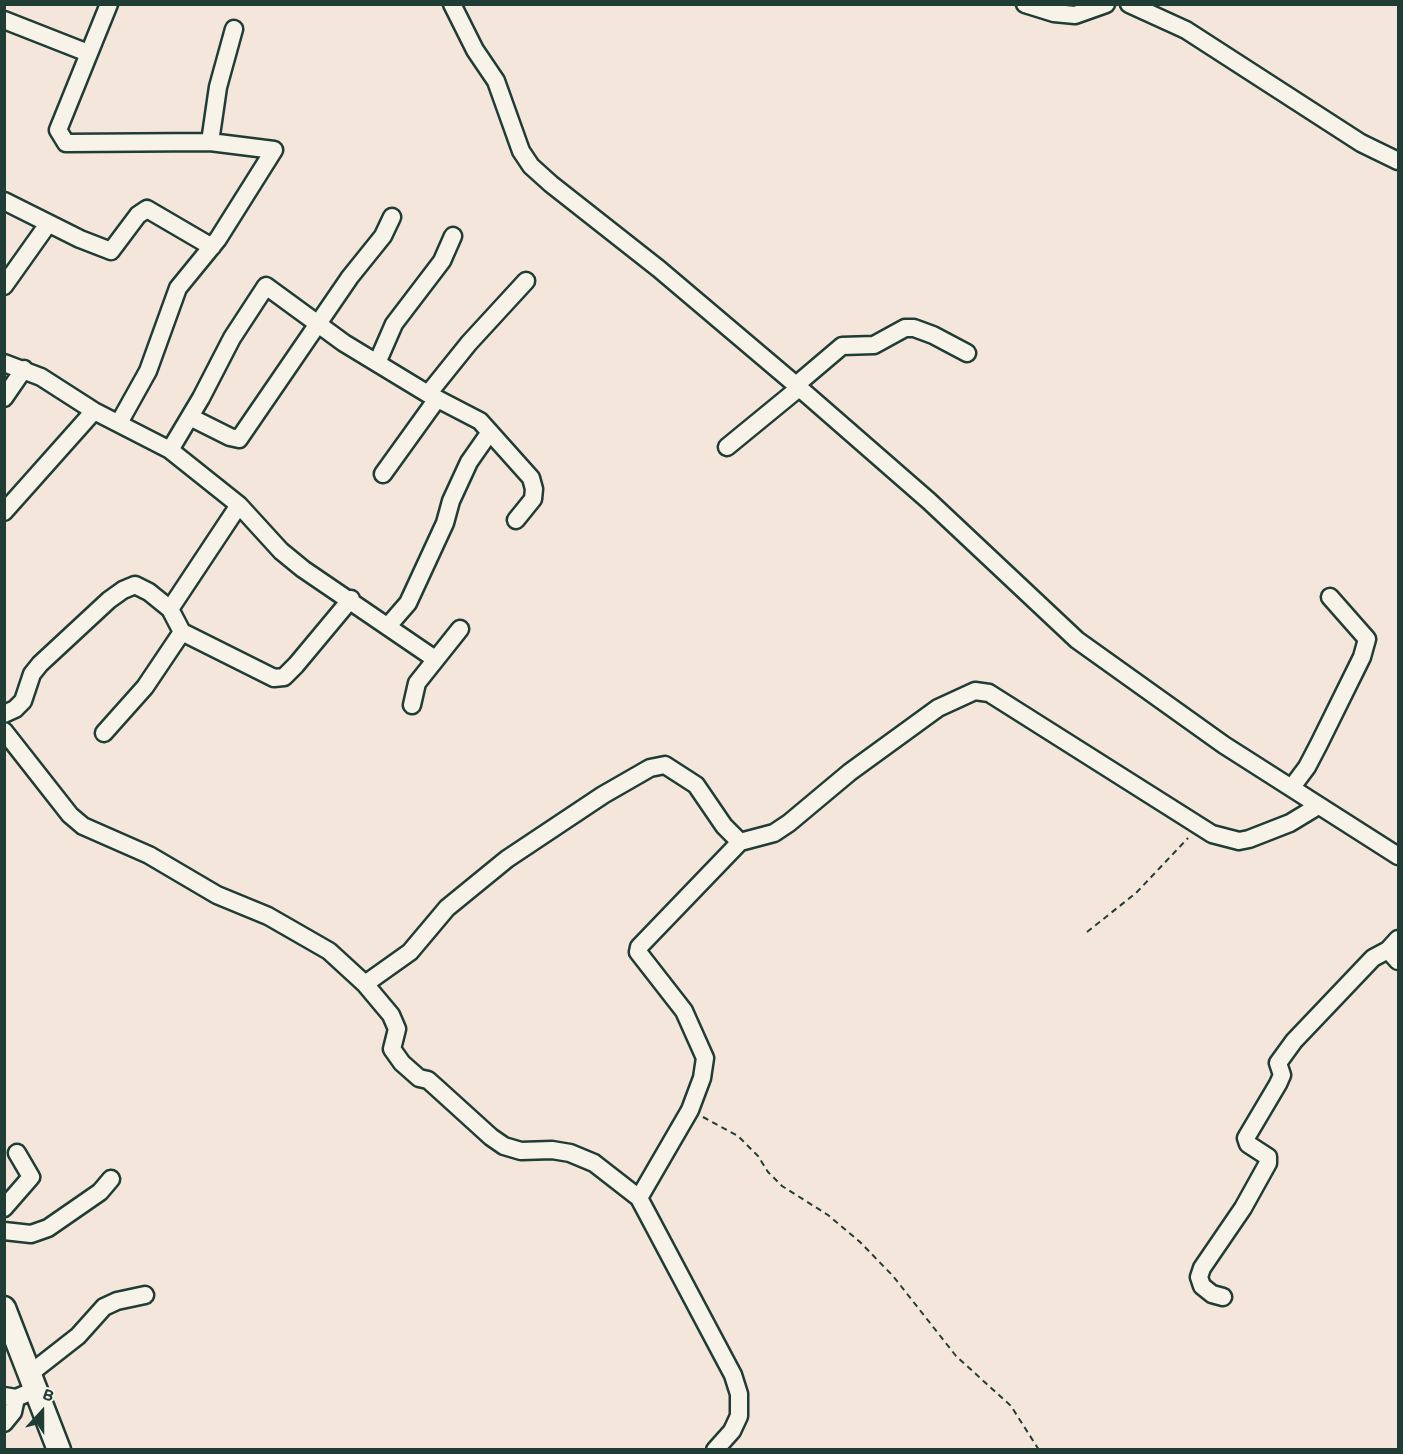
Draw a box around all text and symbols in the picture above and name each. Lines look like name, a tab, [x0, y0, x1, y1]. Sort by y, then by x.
north arrow	[12, 1382, 72, 1442]
text: B	[40, 1384, 57, 1405]

